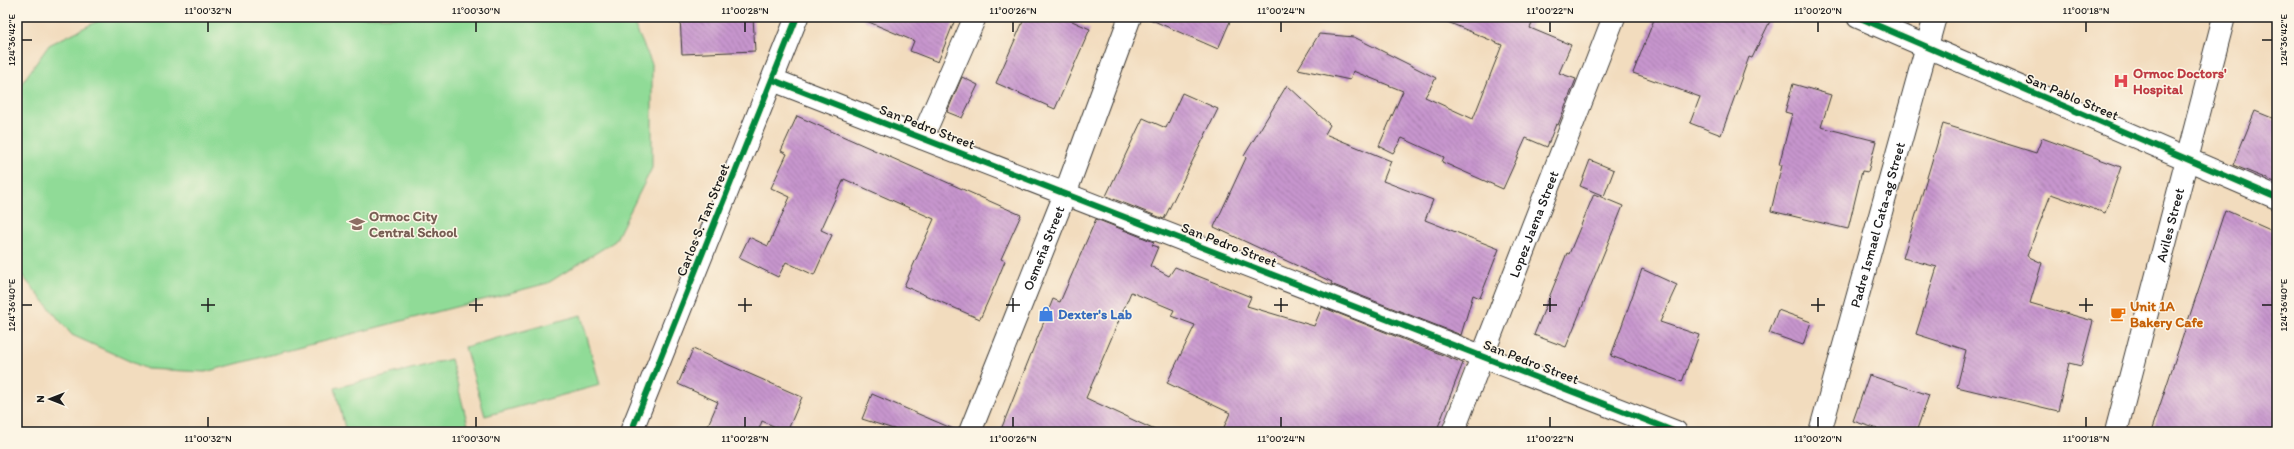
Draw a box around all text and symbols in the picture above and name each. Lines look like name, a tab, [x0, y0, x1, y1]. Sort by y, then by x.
text: 11°00'32"N	[184, 4, 232, 17]
text: 11°00'30"N	[452, 4, 500, 17]
text: 11°00'28"N	[721, 4, 769, 17]
text: 11°00'26"N	[989, 4, 1037, 17]
text: 11°00'24"N	[1257, 4, 1305, 17]
text: 11°00'22"N	[1526, 4, 1574, 17]
text: 11°00'20"N	[1794, 4, 1842, 17]
text: 11°00'18"N	[2063, 4, 2110, 17]
text: 124°36'42"E	[5, 14, 18, 66]
text: 124°36'42"E	[2277, 14, 2290, 66]
place label: Ormoc Doctors' Hospital	[2133, 65, 2227, 98]
street label: San Pablo Street	[2023, 70, 2121, 124]
hospital icon: Ormoc Doctors' Hospital	[2112, 72, 2130, 90]
street label: San Pedro Street	[877, 101, 977, 153]
street label: Padre Ismael Cata-ag Street	[1846, 140, 1908, 310]
street label: Carlos S. Tan Street	[673, 161, 733, 279]
street label: Lopez Jaena Street	[1505, 168, 1562, 280]
street label: Aviles Street	[2152, 186, 2188, 264]
street label: Osmeña Street	[1019, 203, 1068, 293]
place label: Ormoc City Central School	[369, 208, 458, 241]
school or university icon: Ormoc City Central School	[348, 215, 366, 233]
street label: San Pedro Street	[1179, 219, 1279, 271]
text: 124°36'40"E	[5, 278, 18, 331]
text: 124°36'40"E	[2277, 278, 2290, 331]
place label: Unit 1A Bakery Cafe	[2130, 298, 2204, 331]
shop icon: Dexter's Lab	[1037, 305, 1055, 323]
cafe icon: Unit 1A Bakery Cafe	[2109, 305, 2127, 323]
place label: Dexter's Lab	[1058, 306, 1132, 323]
street label: San Pedro Street	[1481, 336, 1581, 388]
north arrow	[30, 379, 70, 419]
text: N	[34, 395, 47, 403]
text: 11°00'32"N	[184, 432, 232, 445]
text: 11°00'30"N	[452, 432, 500, 445]
text: 11°00'28"N	[721, 432, 769, 445]
text: 11°00'26"N	[989, 432, 1037, 445]
text: 11°00'24"N	[1257, 432, 1305, 445]
text: 11°00'22"N	[1526, 432, 1574, 445]
text: 11°00'20"N	[1794, 432, 1842, 445]
text: 11°00'18"N	[2063, 432, 2110, 445]

